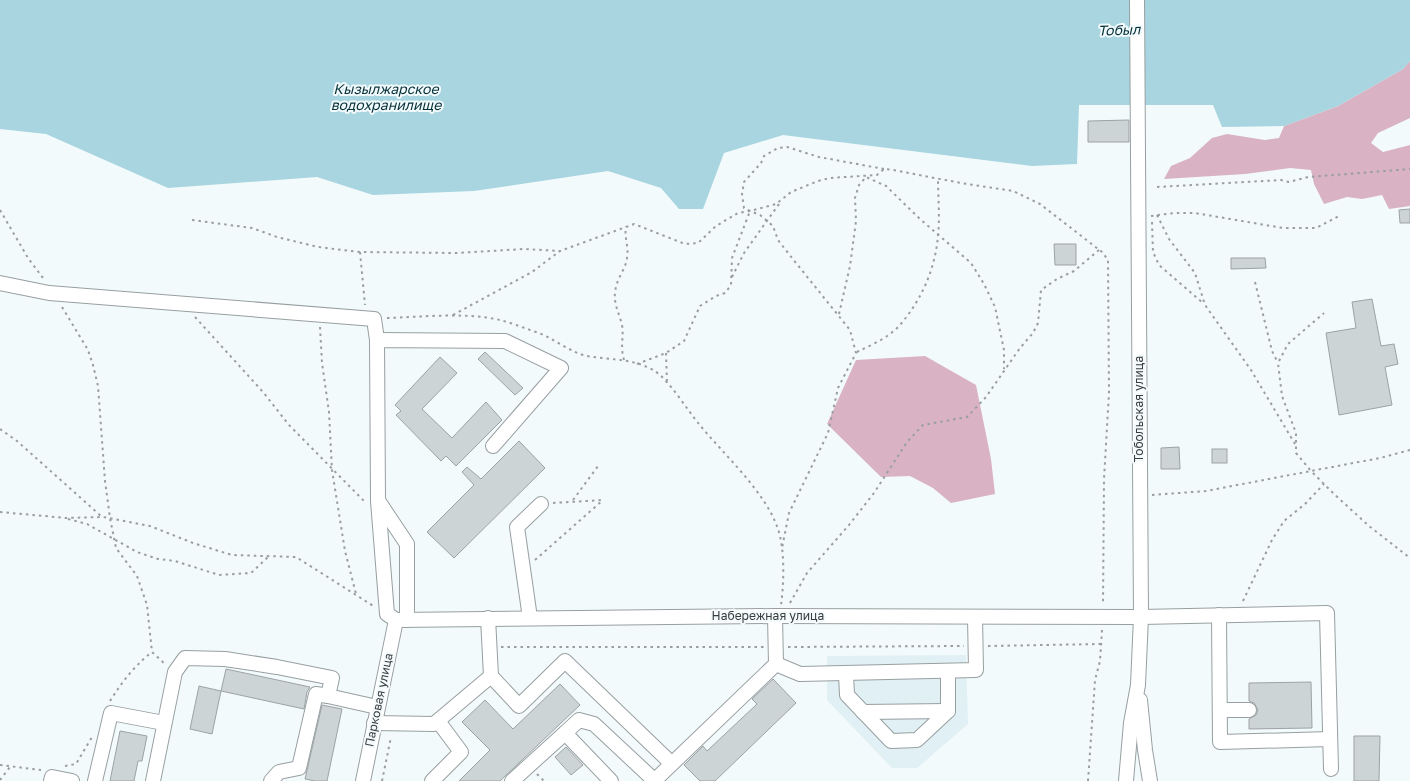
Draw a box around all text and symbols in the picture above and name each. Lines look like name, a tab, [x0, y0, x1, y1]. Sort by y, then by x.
water label: Тобыл	[1097, 20, 1141, 39]
water label: Кызылжарское водохранилище	[331, 80, 442, 113]
street label: Тобольская улица	[1131, 356, 1146, 462]
street label: Набережная улица	[712, 608, 824, 623]
street label: Парковая улица	[361, 652, 396, 748]

